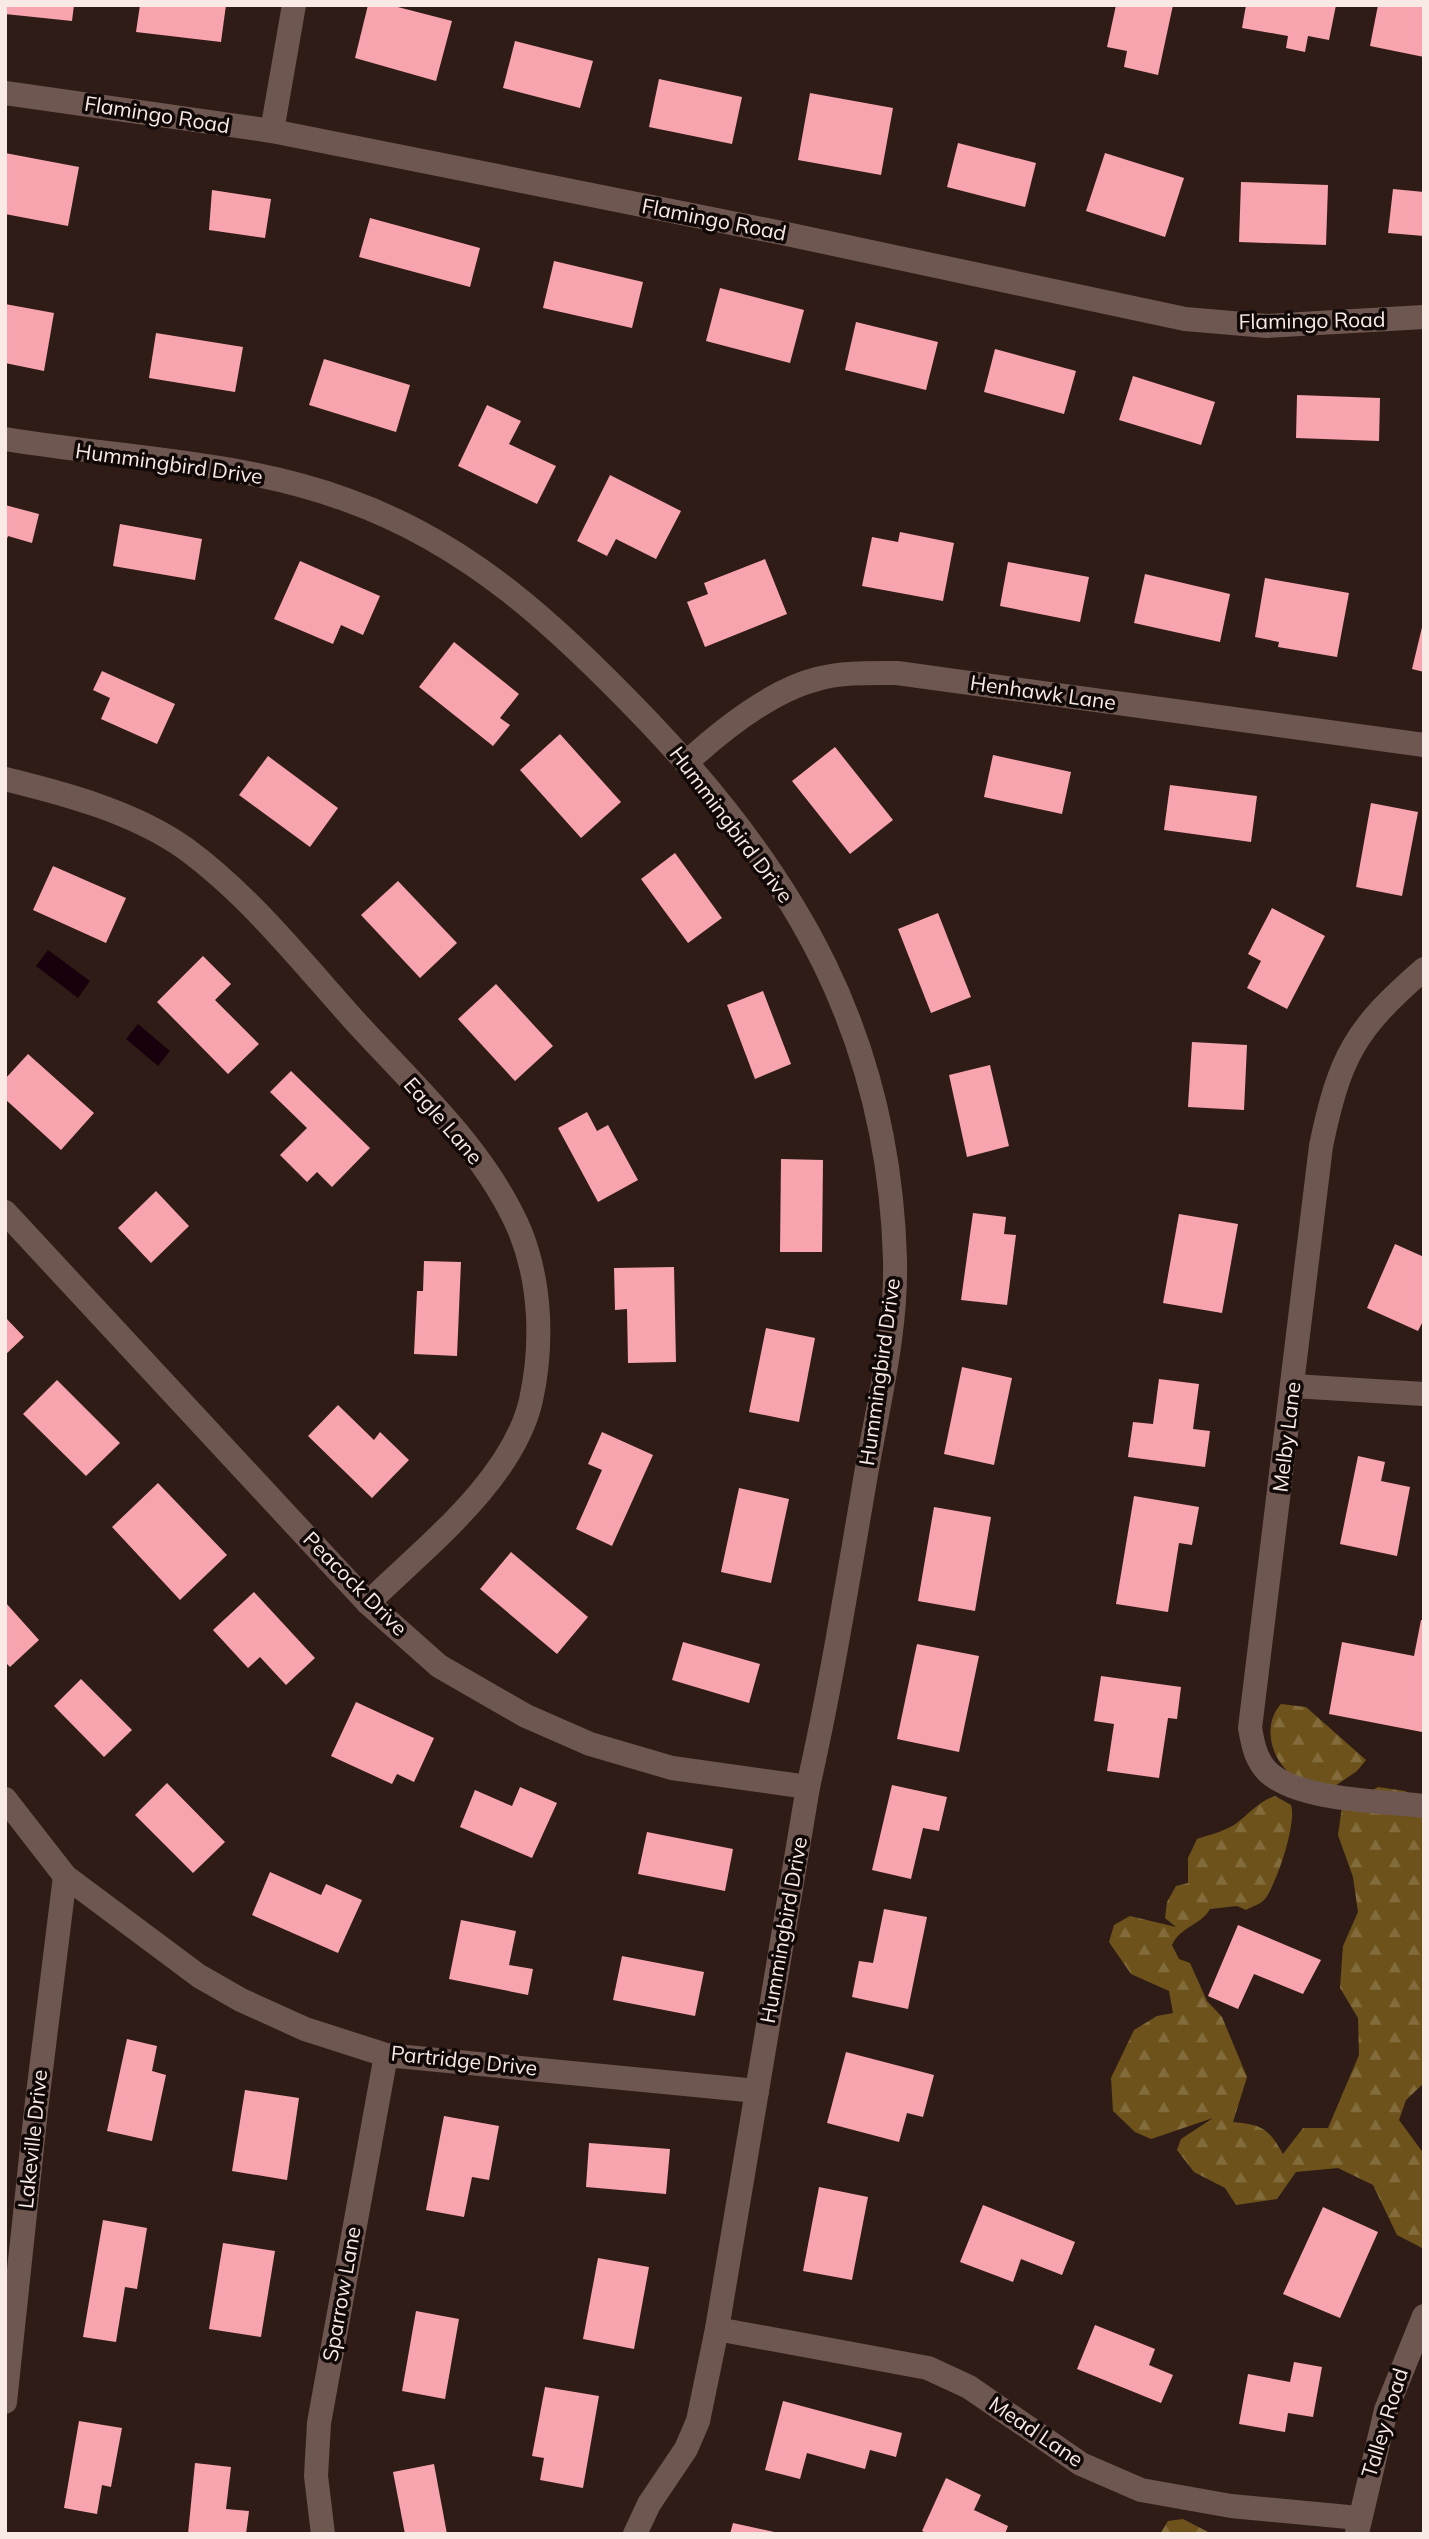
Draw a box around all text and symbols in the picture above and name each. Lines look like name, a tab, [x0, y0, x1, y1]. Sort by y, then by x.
street label: Flamingo Road	[83, 90, 232, 138]
street label: Flamingo Road	[640, 192, 789, 246]
street label: Flamingo Road	[1238, 306, 1386, 334]
street label: Hummingbird Drive	[74, 437, 265, 489]
street label: Henhawk Lane	[969, 669, 1118, 715]
street label: Hummingbird Drive	[665, 741, 799, 908]
street label: Eagle Lane	[399, 1071, 489, 1169]
street label: Hummingbird Drive	[853, 1276, 905, 1467]
street label: Melby Lane	[1266, 1380, 1306, 1494]
street label: Peacock Drive	[298, 1526, 413, 1641]
street label: Hummingbird Drive	[754, 1835, 812, 2025]
street label: Partridge Drive	[390, 2039, 538, 2081]
street label: Lakeville Drive	[12, 2068, 52, 2210]
street label: Sparrow Lane	[316, 2224, 366, 2363]
street label: Talley Road	[1355, 2365, 1413, 2481]
street label: Mead Lane	[985, 2390, 1089, 2472]

